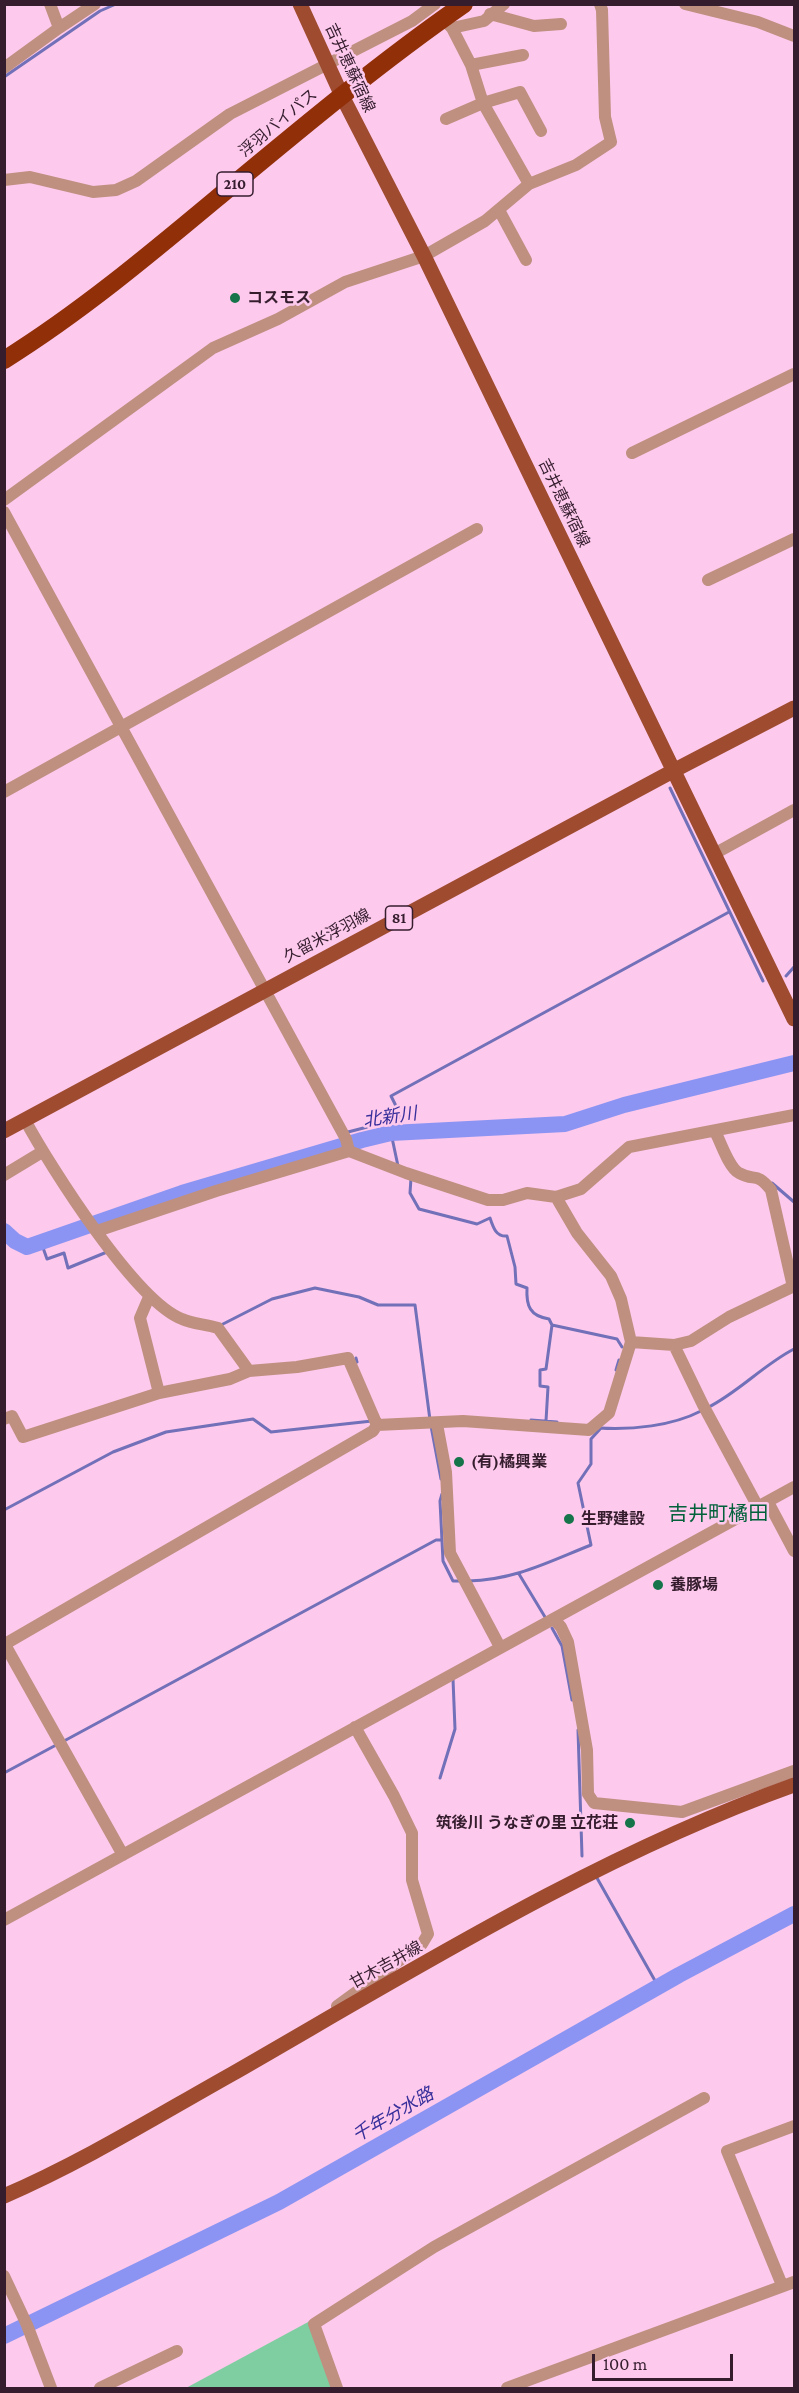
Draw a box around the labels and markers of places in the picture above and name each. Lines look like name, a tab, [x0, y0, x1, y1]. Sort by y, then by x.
place label: コスモス	[247, 288, 311, 308]
marker: コスモス	[228, 291, 242, 305]
place label: (有)橘興業	[471, 1452, 547, 1472]
marker: (有)橘興業	[452, 1455, 466, 1469]
place label: 生野建設	[581, 1509, 645, 1529]
marker: 生野建設	[562, 1512, 576, 1526]
place label: 養豚場	[670, 1575, 718, 1595]
marker: 養豚場	[651, 1578, 665, 1592]
place label: 筑後川 うなぎの里 立花荘	[436, 1813, 618, 1833]
marker: 筑後川 うなぎの里 立花荘	[623, 1816, 637, 1830]

